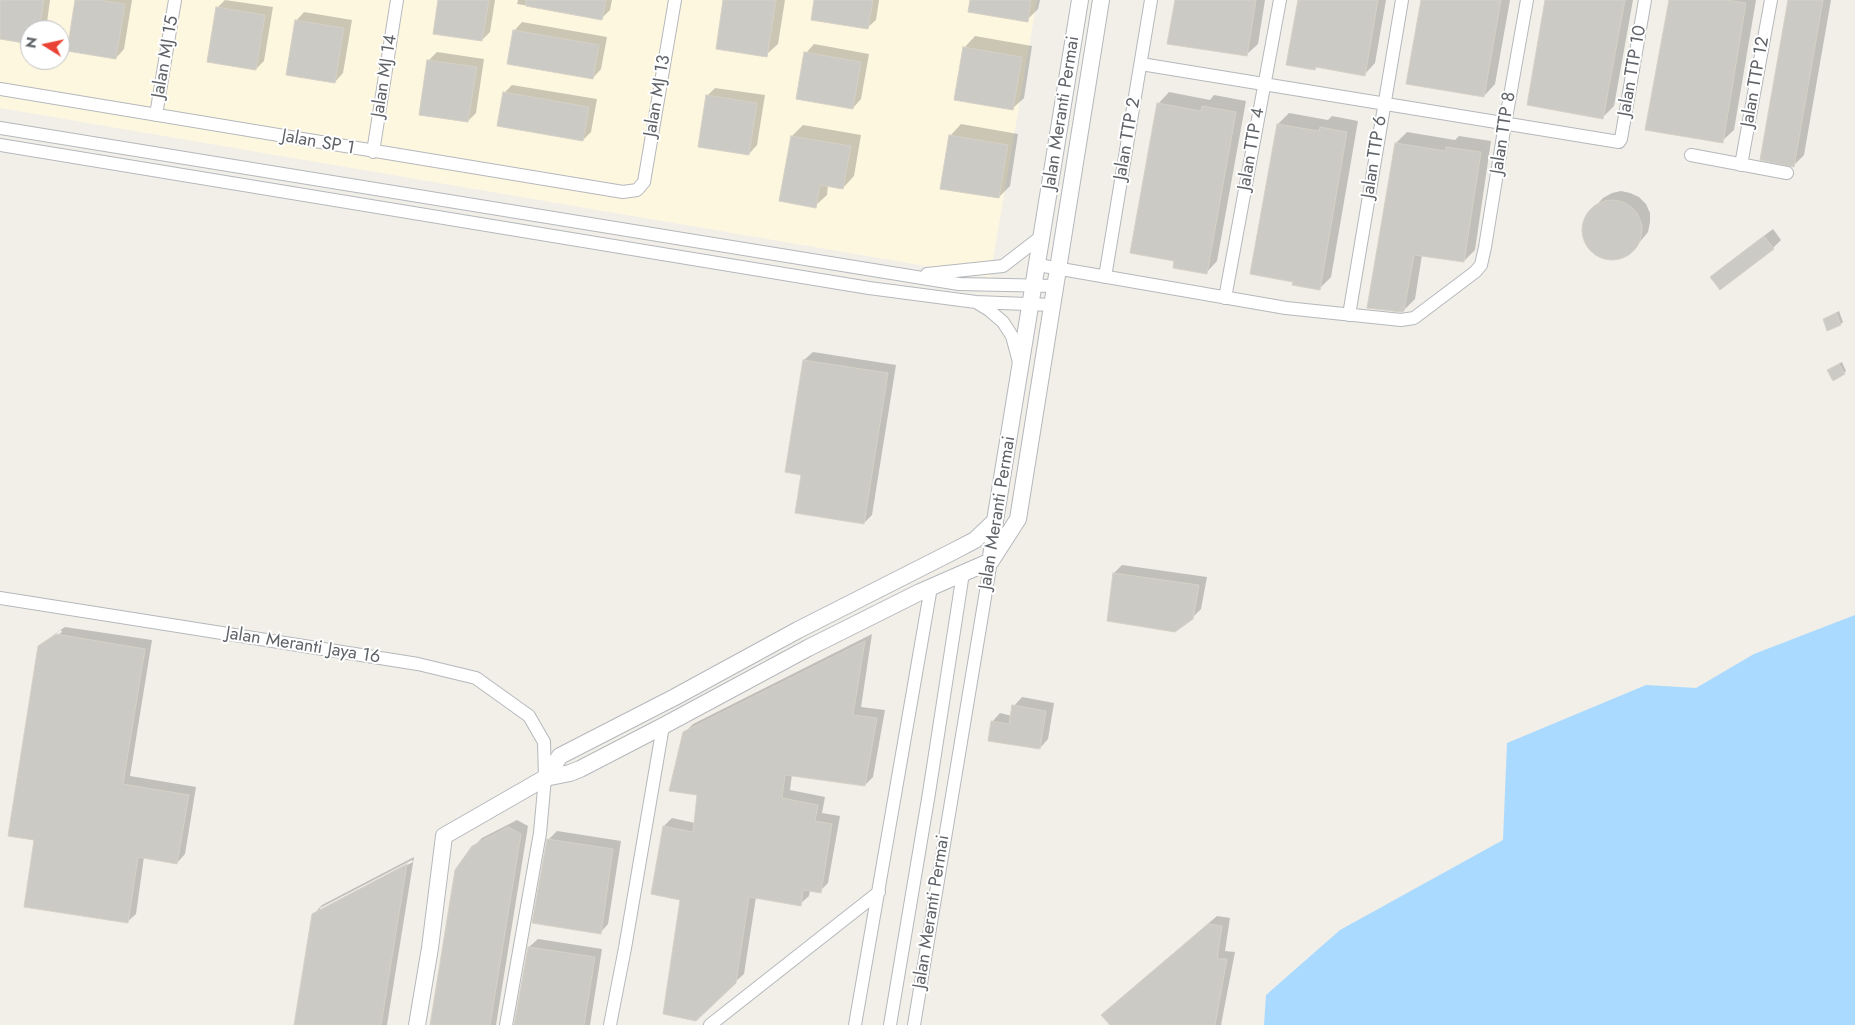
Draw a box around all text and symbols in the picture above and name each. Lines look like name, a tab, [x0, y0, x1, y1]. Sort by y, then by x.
street label: Jalan MJ 15	[148, 14, 184, 100]
north arrow	[20, 20, 70, 70]
street label: Jalan TTP 10	[1614, 24, 1652, 118]
street label: Jalan MJ 14	[368, 33, 402, 119]
text: N	[20, 35, 42, 50]
street label: Jalan Meranti Permai	[1039, 35, 1085, 191]
street label: Jalan TTP 12	[1737, 35, 1775, 129]
street label: Jalan MJ 13	[640, 53, 676, 139]
street label: Jalan TTP 8	[1487, 90, 1521, 176]
street label: Jalan TTP 2	[1110, 96, 1146, 182]
street label: Jalan TTP 4	[1234, 106, 1270, 192]
street label: Jalan TTP 6	[1358, 114, 1392, 200]
street label: Jalan SP 1	[280, 126, 356, 160]
street label: Jalan Meranti Permai	[975, 435, 1021, 591]
street label: Jalan Meranti Jaya 16	[224, 623, 382, 669]
street label: Jalan Meranti Permai	[909, 834, 955, 990]

